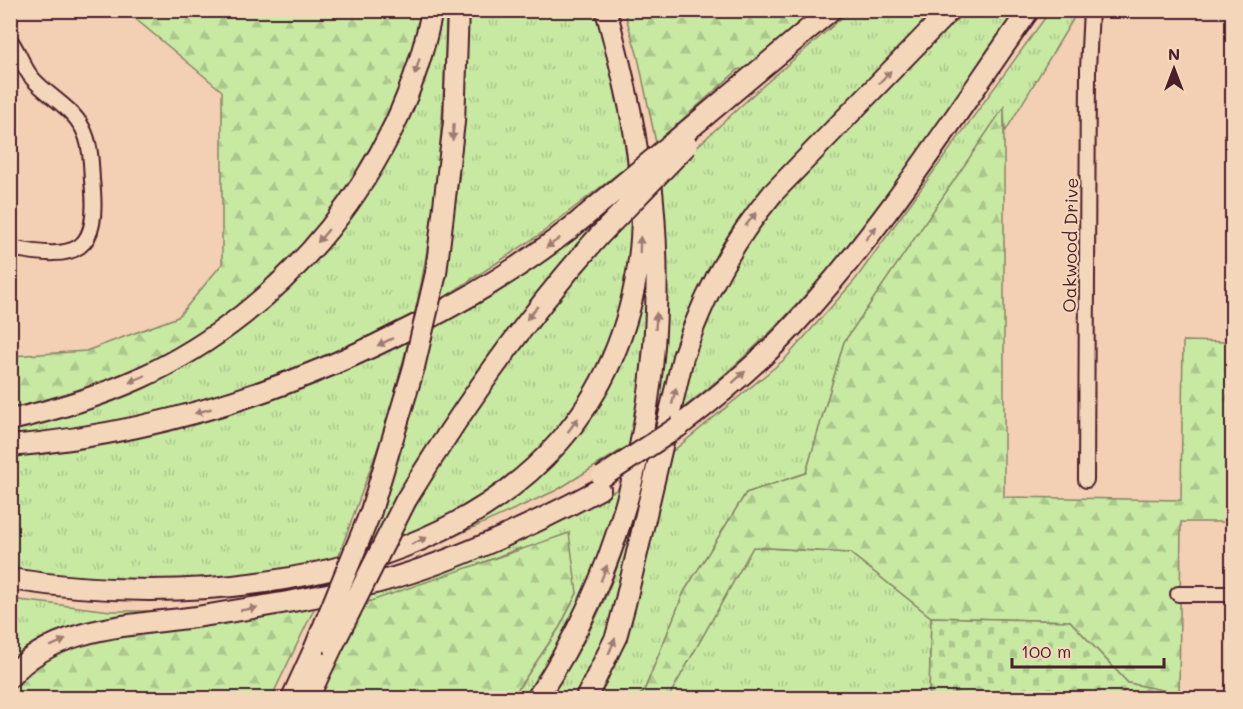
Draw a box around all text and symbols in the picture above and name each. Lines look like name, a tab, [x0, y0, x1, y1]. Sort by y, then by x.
north arrow	[1144, 39, 1204, 99]
text: N	[1168, 43, 1180, 64]
one-way arrow	[412, 58, 421, 76]
one-way arrow	[878, 71, 892, 85]
one-way arrow	[448, 122, 458, 141]
street label: Oakwood Drive	[1057, 177, 1083, 313]
one-way arrow	[745, 211, 758, 227]
one-way arrow	[864, 226, 877, 241]
one-way arrow	[317, 228, 330, 243]
one-way arrow	[635, 235, 644, 254]
one-way arrow	[545, 237, 561, 249]
one-way arrow	[526, 305, 539, 321]
one-way arrow	[652, 312, 661, 331]
one-way arrow	[376, 337, 394, 347]
one-way arrow	[732, 370, 747, 384]
one-way arrow	[128, 375, 145, 384]
one-way arrow	[670, 386, 679, 405]
one-way arrow	[194, 407, 212, 416]
one-way arrow	[566, 417, 579, 433]
one-way arrow	[410, 536, 427, 545]
one-way arrow	[599, 563, 609, 581]
one-way arrow	[240, 604, 259, 613]
scale bar	[1012, 631, 1164, 669]
one-way arrow	[607, 637, 617, 655]
one-way arrow	[49, 639, 66, 648]
text: 100 m	[1021, 639, 1071, 663]

